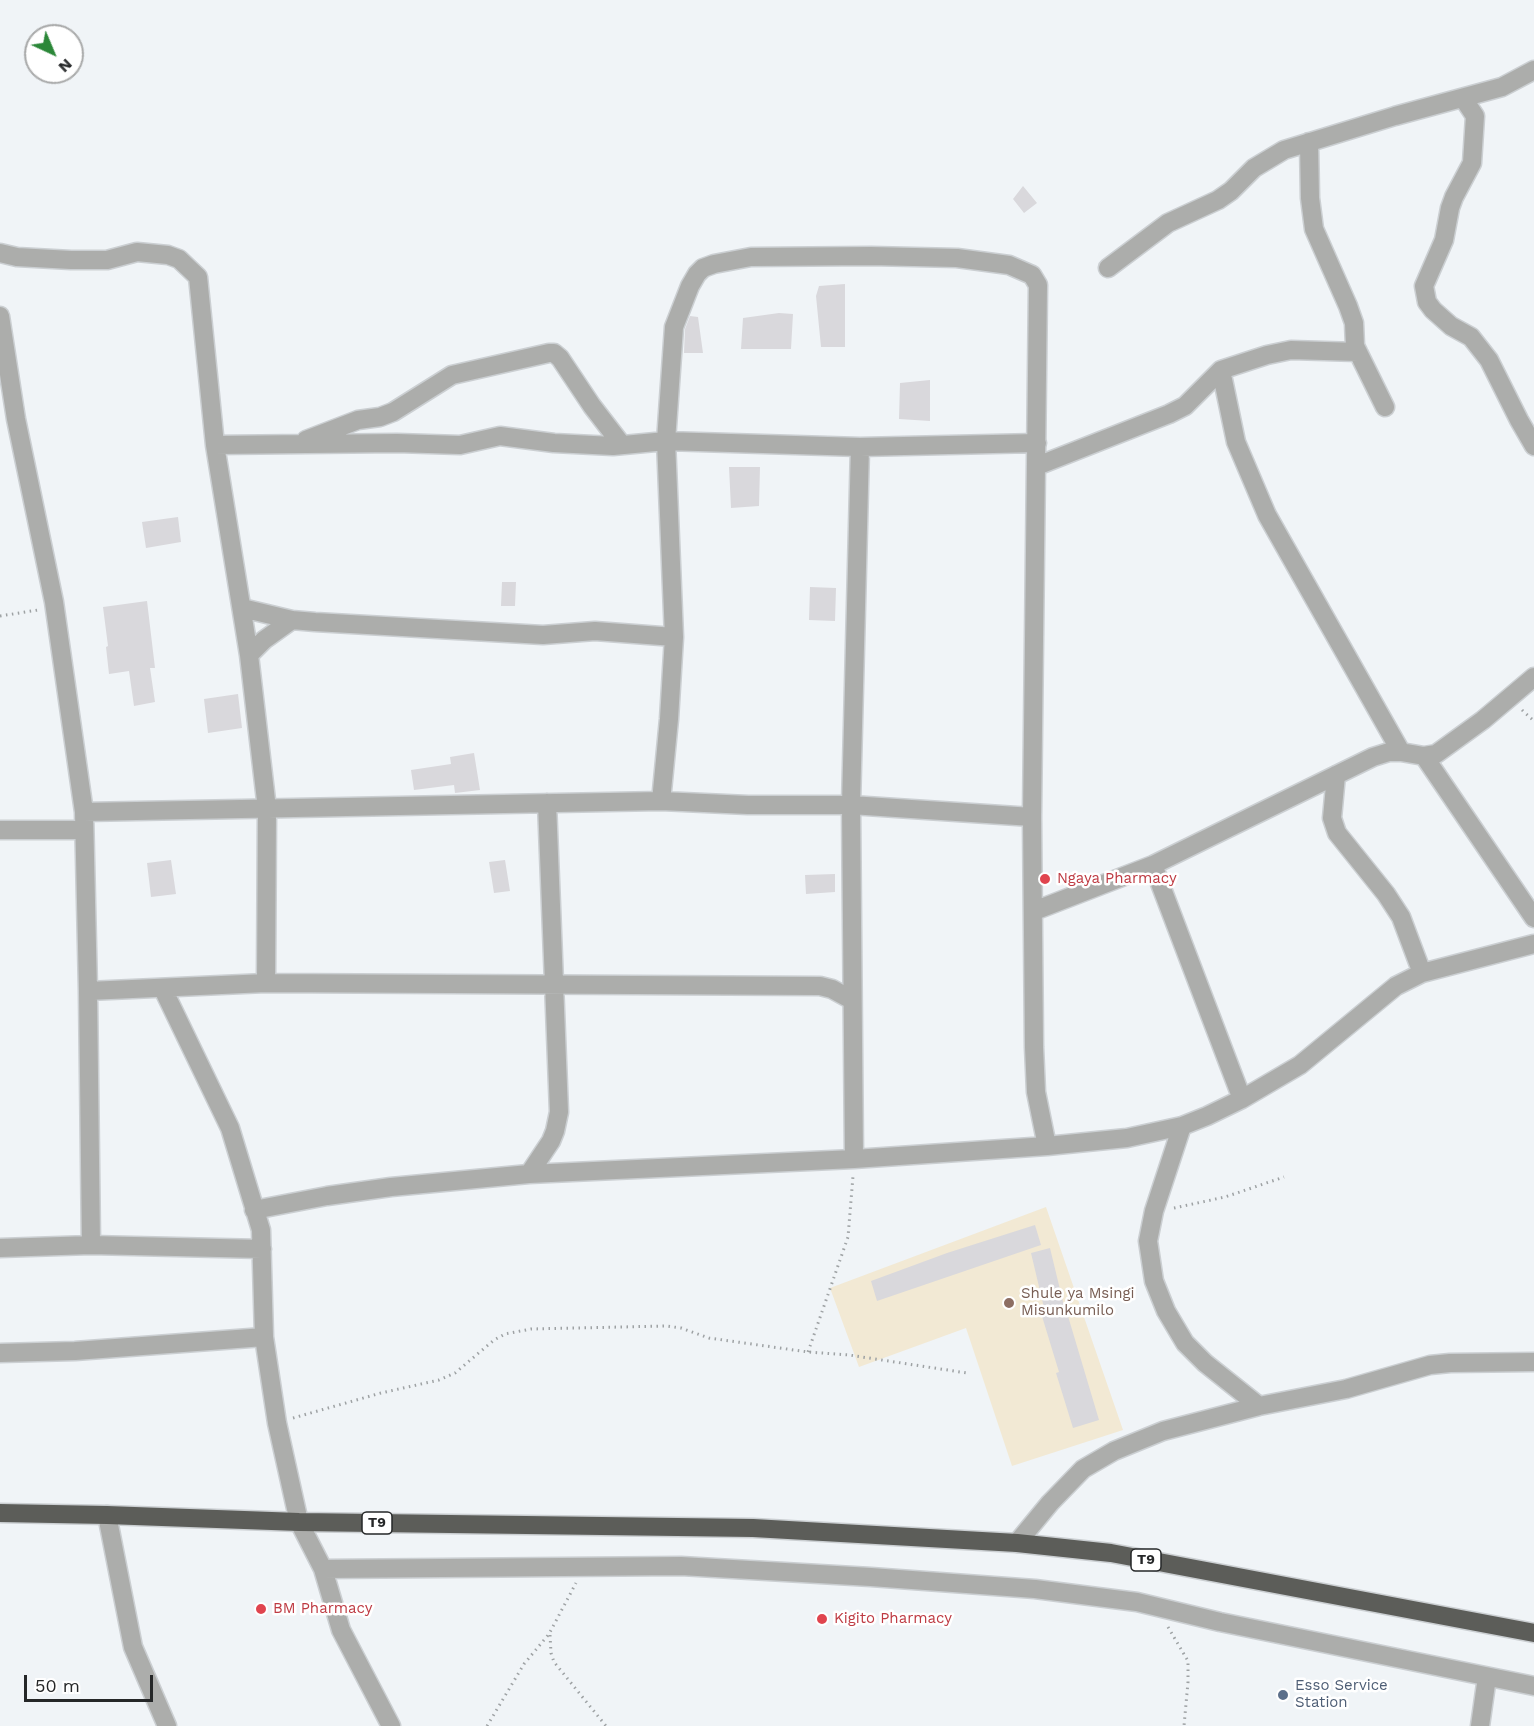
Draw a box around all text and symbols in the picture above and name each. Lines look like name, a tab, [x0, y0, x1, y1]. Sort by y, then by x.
north arrow	[24, 24, 84, 84]
text: N	[55, 55, 76, 77]
place label: Ngaya Pharmacy	[1057, 870, 1177, 888]
marker: Ngaya Pharmacy	[1038, 872, 1052, 886]
place label: Shule ya Msingi Misunkumilo	[1021, 1285, 1134, 1320]
marker: Shule ya Msingi Misunkumilo	[1002, 1296, 1016, 1310]
road number: T9	[362, 1512, 392, 1534]
road number: T9	[1131, 1549, 1161, 1571]
place label: BM Pharmacy	[273, 1600, 372, 1618]
marker: BM Pharmacy	[254, 1602, 268, 1616]
place label: Kigito Pharmacy	[834, 1610, 952, 1628]
marker: Kigito Pharmacy	[815, 1612, 829, 1626]
scale bar	[27, 1663, 156, 1701]
text: 50 m	[35, 1675, 80, 1696]
place label: Esso Service Station	[1295, 1677, 1388, 1712]
marker: Esso Service Station	[1276, 1688, 1290, 1702]

